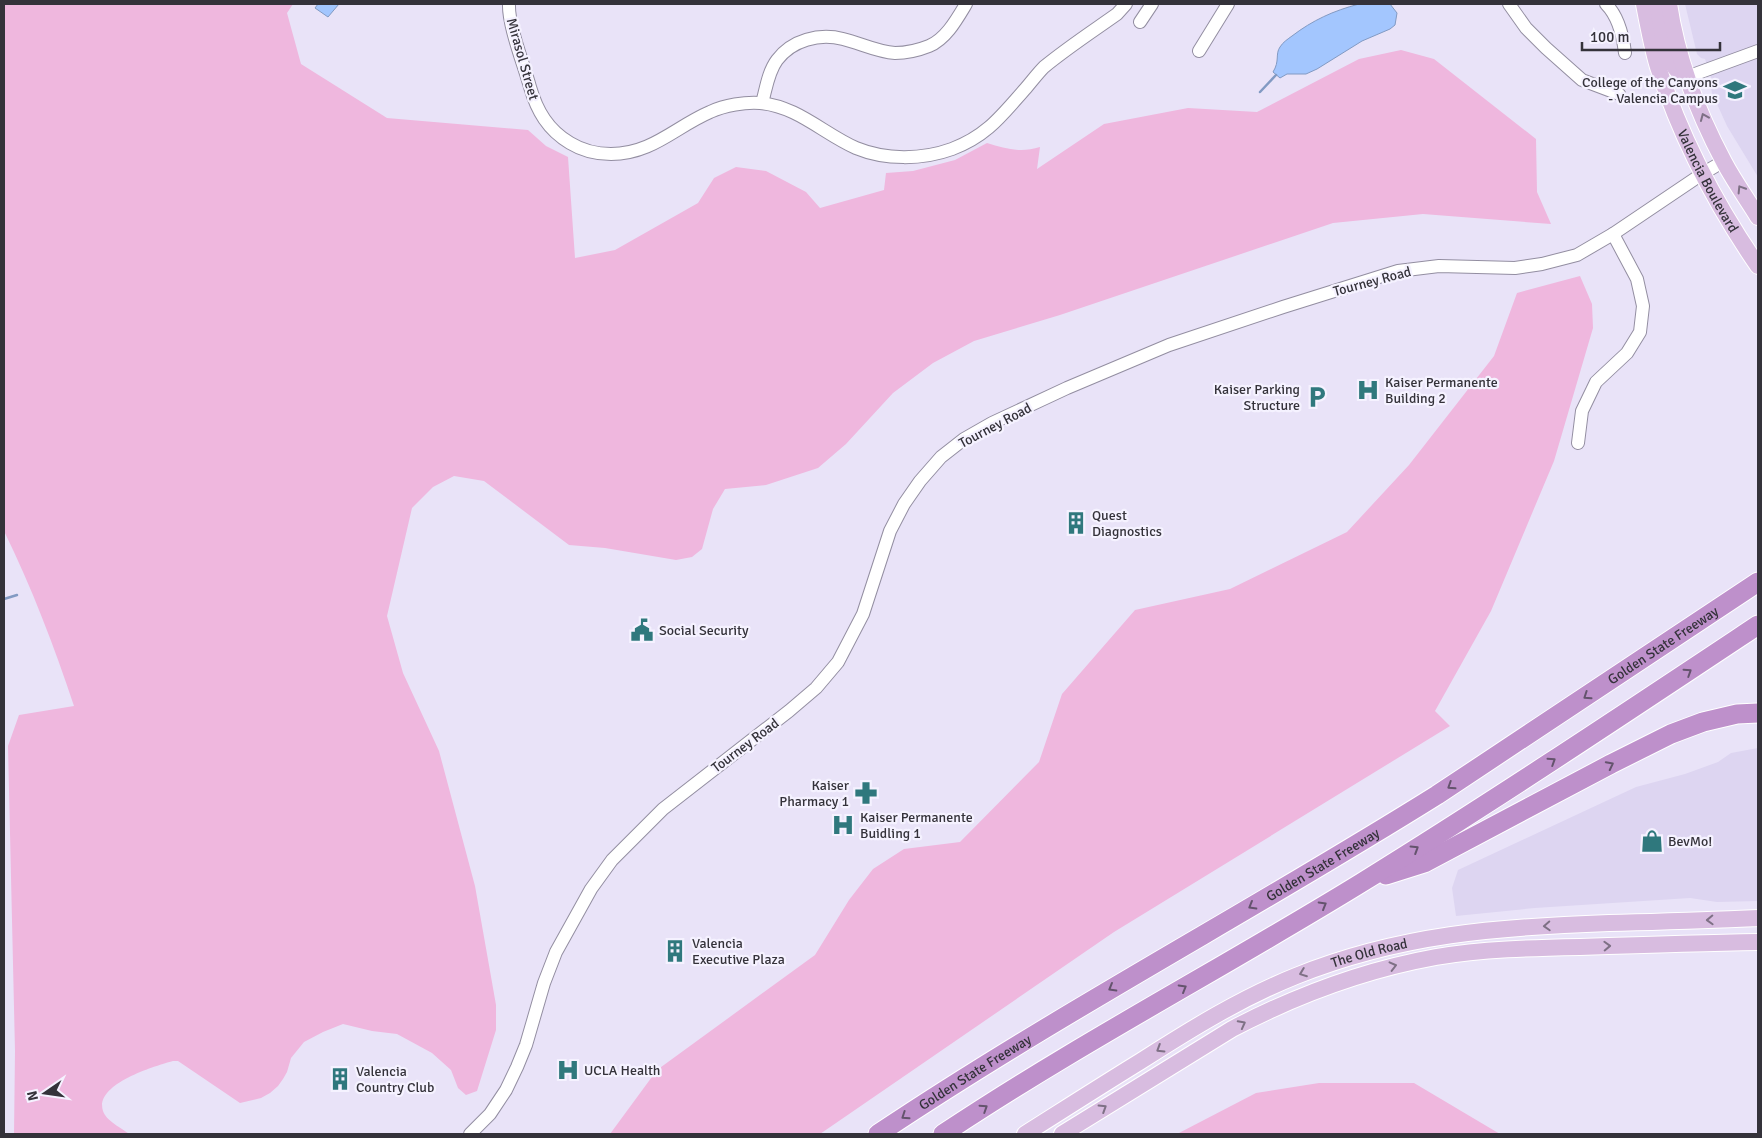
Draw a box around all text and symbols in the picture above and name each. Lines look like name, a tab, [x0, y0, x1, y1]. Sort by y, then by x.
street label: Mirasol Street	[503, 16, 542, 102]
scale bar	[1582, 20, 1720, 52]
text: 100 m	[1590, 28, 1630, 46]
place label: College of the Canyons - Valencia Campus	[1582, 74, 1718, 107]
school or university icon: College of the Canyons - Valencia Campus	[1722, 77, 1748, 103]
one-way arrow	[1699, 113, 1710, 122]
street label: Valencia Boulevard	[1674, 127, 1742, 236]
one-way arrow	[1737, 186, 1747, 195]
street label: Tourney Road	[1331, 263, 1413, 300]
place label: Kaiser Permanente Building 2	[1385, 374, 1498, 407]
hospital icon: Kaiser Permanente Building 2	[1355, 377, 1381, 403]
place label: Kaiser Parking Structure	[1214, 381, 1300, 414]
parking icon: Kaiser Parking Structure	[1304, 384, 1330, 410]
street label: Tourney Road	[956, 399, 1034, 452]
place label: Quest Diagnostics	[1092, 507, 1162, 540]
building icon: Quest Diagnostics	[1063, 510, 1089, 536]
street label: Golden State Freeway	[1605, 602, 1722, 688]
public building icon: Social Security	[629, 617, 655, 643]
place label: Social Security	[659, 622, 749, 639]
one-way arrow	[1683, 668, 1692, 678]
one-way arrow	[1583, 690, 1592, 699]
street label: Tourney Road	[708, 715, 782, 776]
one-way arrow	[1546, 757, 1555, 767]
one-way arrow	[1605, 761, 1614, 771]
place label: Kaiser Pharmacy 1	[779, 777, 850, 810]
pharmacy icon: Kaiser Pharmacy 1	[853, 780, 879, 806]
one-way arrow	[1447, 780, 1457, 789]
place label: Kaiser Permanente Buidling 1	[860, 809, 973, 842]
hospital icon: Kaiser Permanente Buidling 1	[830, 812, 856, 838]
street label: Golden State Freeway	[1263, 824, 1383, 905]
shop icon: BevMo!	[1639, 828, 1665, 854]
place label: BevMo!	[1668, 833, 1712, 850]
one-way arrow	[1410, 845, 1419, 855]
one-way arrow	[1248, 899, 1257, 909]
one-way arrow	[1317, 902, 1326, 912]
one-way arrow	[1705, 915, 1713, 925]
one-way arrow	[1543, 920, 1551, 931]
place label: Valencia Executive Plaza	[692, 935, 785, 968]
street label: The Old Road	[1329, 935, 1409, 972]
building icon: Valencia Executive Plaza	[662, 938, 688, 964]
one-way arrow	[1603, 941, 1611, 951]
one-way arrow	[1389, 961, 1398, 972]
one-way arrow	[1299, 967, 1308, 978]
one-way arrow	[1108, 981, 1117, 991]
one-way arrow	[1177, 984, 1186, 994]
one-way arrow	[1236, 1020, 1245, 1030]
street label: Golden State Freeway	[916, 1031, 1035, 1114]
one-way arrow	[1156, 1043, 1165, 1053]
hospital icon: UCLA Health	[555, 1057, 581, 1083]
place label: UCLA Health	[584, 1062, 660, 1079]
place label: Valencia Country Club	[356, 1063, 434, 1096]
building icon: Valencia Country Club	[327, 1066, 353, 1092]
north arrow	[20, 1068, 70, 1118]
text: N	[23, 1089, 42, 1102]
one-way arrow	[978, 1105, 987, 1114]
one-way arrow	[1098, 1105, 1107, 1115]
one-way arrow	[902, 1110, 911, 1119]

